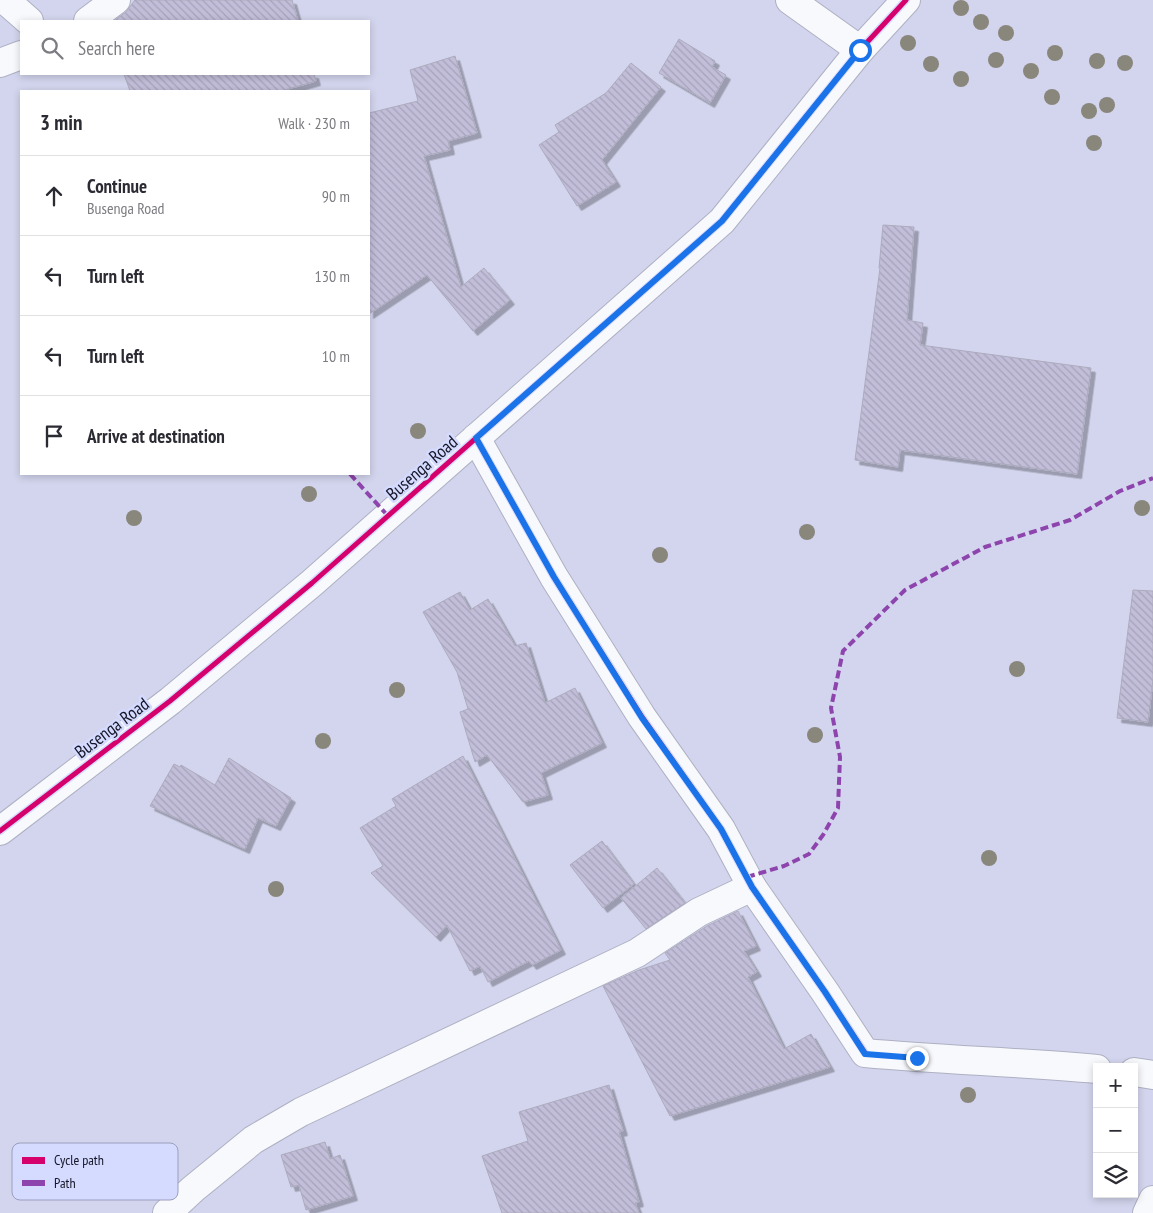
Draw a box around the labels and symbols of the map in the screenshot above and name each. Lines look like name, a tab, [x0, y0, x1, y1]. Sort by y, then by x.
route start	[849, 39, 872, 62]
street label: Busenga Road	[381, 430, 462, 505]
street label: Busenga Road	[70, 692, 153, 763]
route end	[906, 1047, 929, 1070]
legend	[12, 1143, 178, 1200]
text: Cycle path	[54, 1151, 104, 1169]
text: Path	[54, 1174, 76, 1192]

